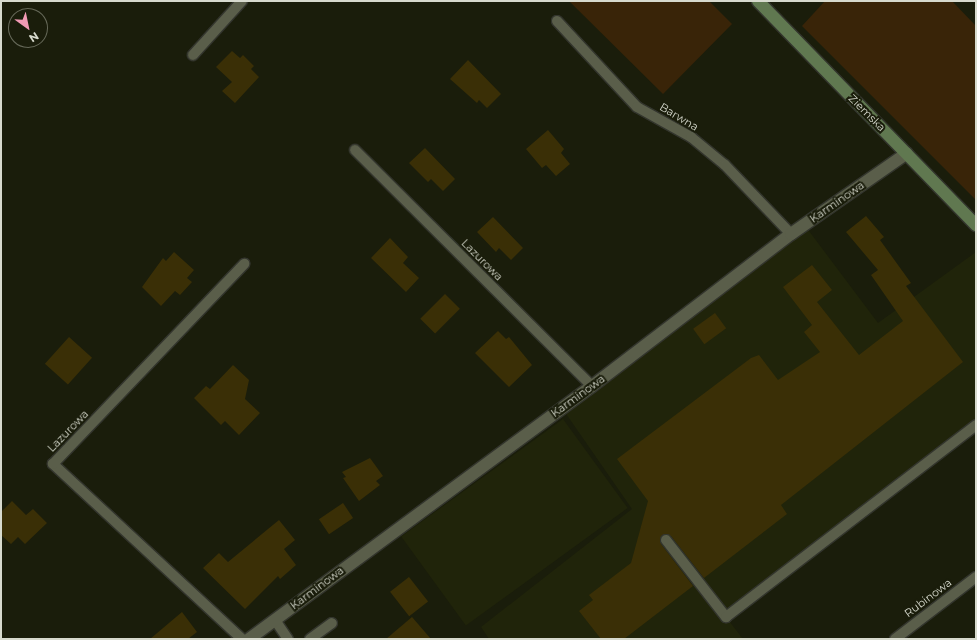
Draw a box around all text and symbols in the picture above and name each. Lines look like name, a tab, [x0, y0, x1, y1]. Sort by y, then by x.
north arrow	[8, 8, 48, 48]
text: N	[26, 29, 42, 46]
street label: Ziemska	[846, 92, 888, 134]
street label: Barwna	[657, 100, 701, 134]
street label: Karminowa	[807, 178, 867, 226]
street label: Lazurowa	[459, 237, 505, 283]
street label: Karminowa	[549, 372, 607, 420]
street label: Lazurowa	[45, 407, 91, 455]
street label: Karminowa	[288, 564, 346, 612]
street label: Rubinowa	[902, 576, 954, 620]

